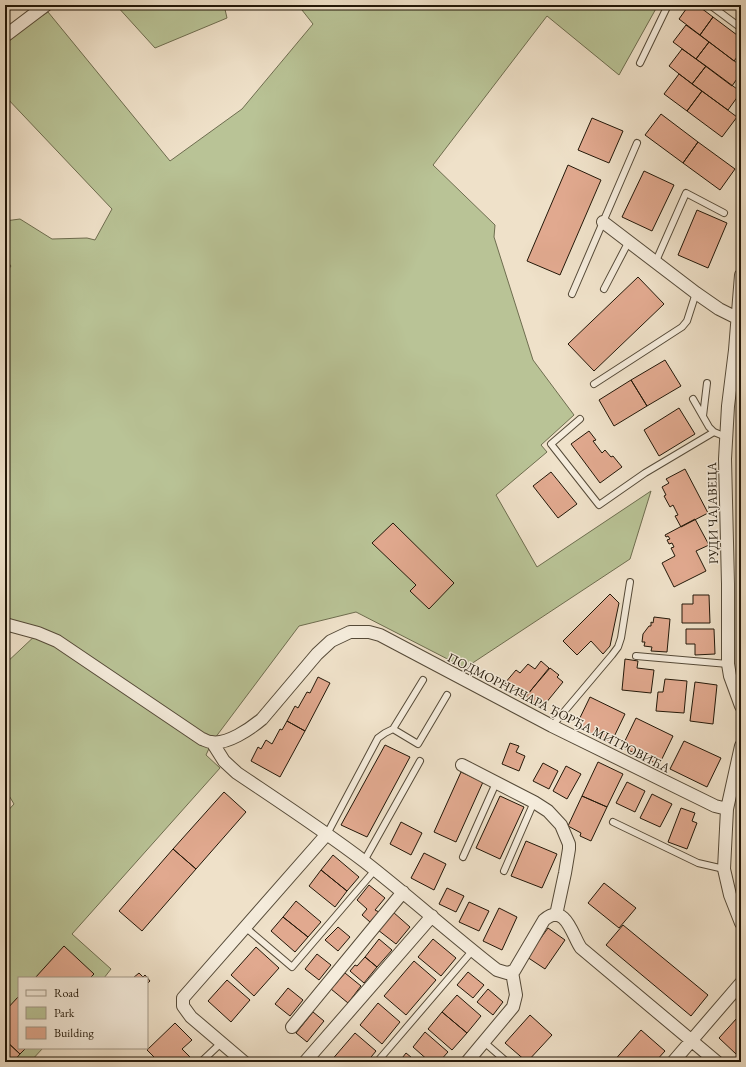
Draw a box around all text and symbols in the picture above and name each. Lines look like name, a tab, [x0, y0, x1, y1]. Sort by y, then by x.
street label: РУДИ ЧАЈАВЕЦА	[703, 461, 722, 564]
street label: ПОДМОРНИЧАРА ЂОРЂА МИТРОВИЋА	[444, 649, 674, 777]
legend	[18, 977, 148, 1049]
text: Road	[54, 985, 80, 1001]
text: Park	[54, 1005, 75, 1021]
text: Building	[54, 1025, 95, 1041]

